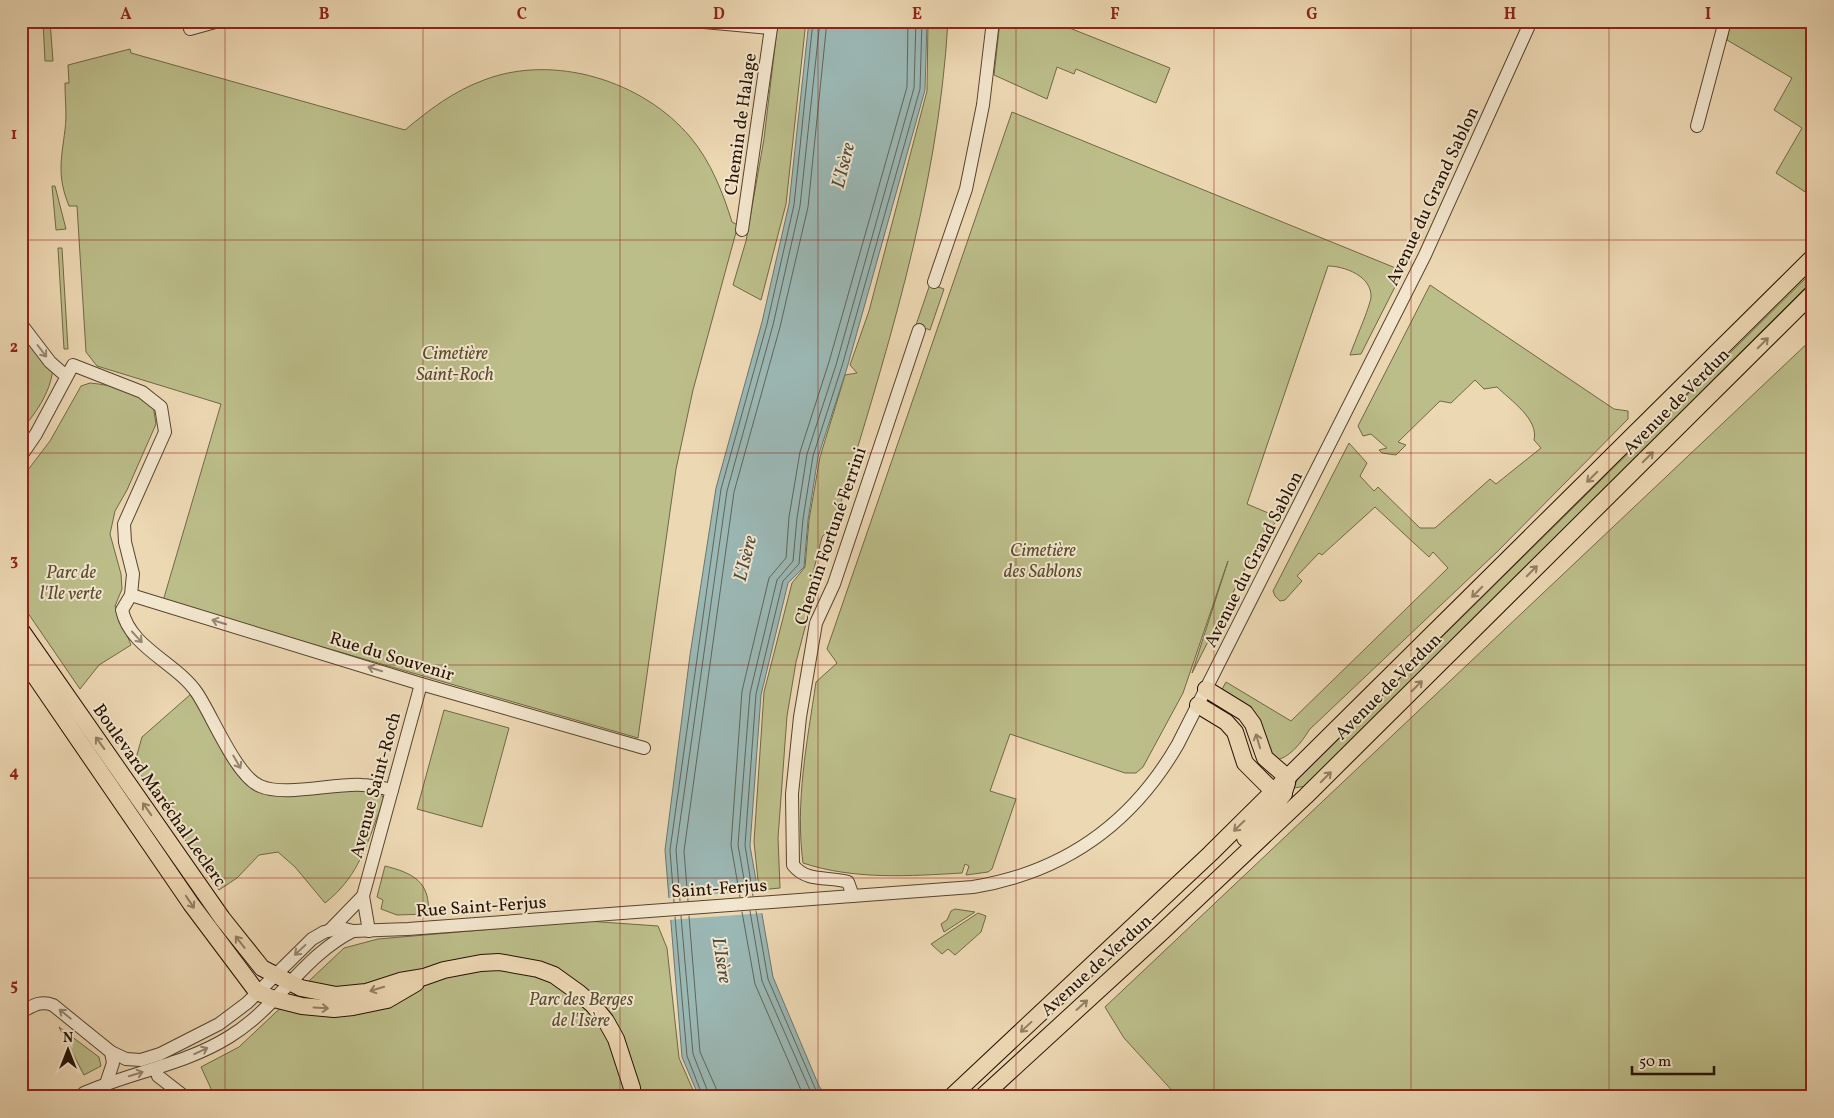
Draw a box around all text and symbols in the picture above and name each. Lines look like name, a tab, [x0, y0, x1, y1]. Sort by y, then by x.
text: A	[120, 4, 132, 26]
text: B	[319, 4, 330, 26]
text: C	[517, 4, 527, 26]
text: D	[713, 4, 725, 26]
text: E	[912, 4, 922, 26]
text: F	[1110, 4, 1120, 26]
text: G	[1306, 4, 1318, 26]
text: H	[1504, 4, 1516, 26]
text: I	[1705, 4, 1711, 26]
street label: Chemin de Halage	[719, 51, 764, 197]
street label: Avenue du Grand Sablon	[1381, 103, 1486, 290]
text: 1	[11, 124, 17, 146]
water label: L'Isère	[826, 140, 862, 191]
one-way arrow	[1757, 336, 1769, 349]
text: 2	[10, 337, 18, 359]
park label: Cimetière Saint-Roch	[416, 342, 494, 388]
street label: Avenue de Verdun	[1618, 343, 1736, 461]
one-way arrow	[37, 344, 47, 358]
street label: Chemin Fortuné Ferrini	[789, 444, 874, 629]
one-way arrow	[1642, 451, 1654, 463]
street label: Avenue du Grand Sablon	[1199, 467, 1310, 652]
one-way arrow	[1586, 471, 1598, 483]
water label: L'Isère	[728, 533, 764, 584]
park label: Cimetière des Sablons	[1004, 539, 1083, 585]
text: 3	[10, 550, 18, 572]
park label: Parc de l'Ile verte	[40, 561, 102, 607]
one-way arrow	[1526, 565, 1539, 577]
one-way arrow	[1471, 586, 1483, 598]
one-way arrow	[212, 616, 228, 626]
street label: Rue du Souvenir	[326, 627, 457, 688]
street label: Avenue de Verdun	[1330, 628, 1448, 746]
one-way arrow	[131, 630, 142, 643]
one-way arrow	[367, 664, 383, 674]
one-way arrow	[1411, 680, 1423, 692]
street label: Boulevard Maréchal Leclerc	[86, 699, 232, 892]
street label: Avenue Saint-Roch	[345, 709, 408, 861]
one-way arrow	[1253, 733, 1263, 749]
one-way arrow	[95, 737, 105, 751]
one-way arrow	[232, 754, 242, 769]
text: 4	[9, 762, 19, 784]
one-way arrow	[1319, 771, 1332, 783]
one-way arrow	[142, 802, 152, 816]
one-way arrow	[1233, 820, 1245, 832]
street label: Saint-Ferjus	[670, 874, 768, 905]
street label: Rue Saint-Ferjus	[415, 890, 547, 925]
one-way arrow	[185, 895, 195, 909]
street label: Avenue de Verdun	[1036, 909, 1158, 1023]
water label: L'Isère	[705, 935, 738, 985]
one-way arrow	[235, 936, 246, 949]
one-way arrow	[294, 944, 306, 956]
text: 5	[10, 975, 18, 997]
one-way arrow	[369, 984, 385, 994]
park label: Parc des Berges de l'Isère	[529, 988, 634, 1034]
one-way arrow	[1076, 999, 1089, 1011]
one-way arrow	[313, 1004, 329, 1013]
one-way arrow	[59, 1009, 72, 1020]
one-way arrow	[1020, 1021, 1033, 1033]
north arrow	[42, 1026, 92, 1076]
text: N	[63, 1029, 73, 1048]
scale bar	[1632, 1043, 1714, 1075]
one-way arrow	[194, 1045, 209, 1055]
text: 50 m	[1639, 1052, 1671, 1073]
one-way arrow	[128, 1069, 144, 1079]

